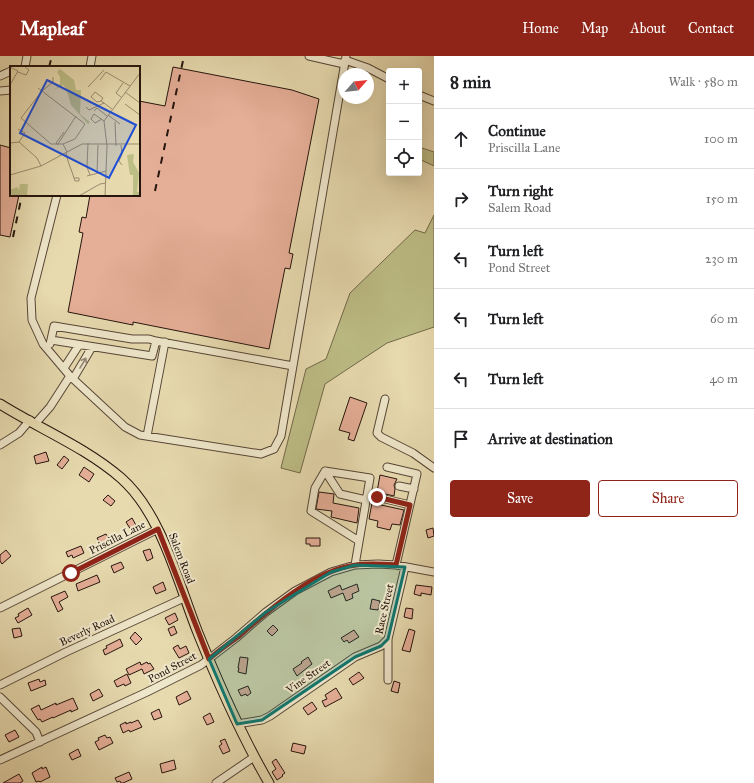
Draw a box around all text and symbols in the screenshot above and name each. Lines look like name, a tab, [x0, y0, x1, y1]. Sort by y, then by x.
text: Mapleaf	[20, 17, 84, 40]
text: Home	[522, 20, 559, 37]
text: Map	[581, 20, 608, 37]
text: About	[630, 20, 666, 37]
text: Contact	[688, 20, 734, 37]
inset map	[10, 66, 140, 196]
north arrow	[338, 68, 374, 104]
map controls	[386, 68, 422, 176]
button: +	[386, 68, 422, 104]
text: 8 min	[450, 72, 491, 93]
text: Walk · 580 m	[669, 74, 738, 90]
button: −	[386, 104, 422, 140]
text: Continue	[488, 122, 546, 140]
icon: ahead	[450, 128, 472, 150]
text: 100 m	[704, 131, 738, 147]
button: locate	[386, 140, 422, 176]
text: Priscilla Lane	[488, 140, 560, 156]
text: Turn right	[488, 182, 553, 200]
icon: right	[450, 188, 472, 210]
text: 150 m	[706, 191, 738, 207]
text: Salem Road	[488, 200, 551, 216]
text: Turn left	[488, 242, 544, 260]
icon: left	[450, 248, 472, 270]
text: 230 m	[705, 251, 738, 267]
text: Pond Street	[488, 260, 550, 276]
icon: left	[450, 308, 472, 330]
text: Turn left	[488, 310, 544, 328]
text: 60 m	[710, 311, 738, 327]
one-way arrow	[79, 358, 87, 369]
icon: left	[450, 368, 472, 390]
text: Turn left	[488, 370, 544, 388]
text: 40 m	[709, 371, 738, 387]
icon: arrive	[450, 428, 472, 450]
text: Arrive at destination	[488, 430, 613, 448]
button: Save	[450, 480, 590, 517]
button: Share	[598, 480, 738, 517]
route end	[368, 488, 386, 506]
street label: Priscilla Lane	[87, 518, 148, 557]
street label: Salem Road	[166, 531, 197, 586]
route start	[62, 564, 80, 582]
street label: Race Street	[372, 583, 397, 636]
street label: Beverly Road	[58, 612, 117, 649]
street label: Pond Street	[146, 649, 199, 686]
street label: Vine Street	[283, 656, 333, 697]

